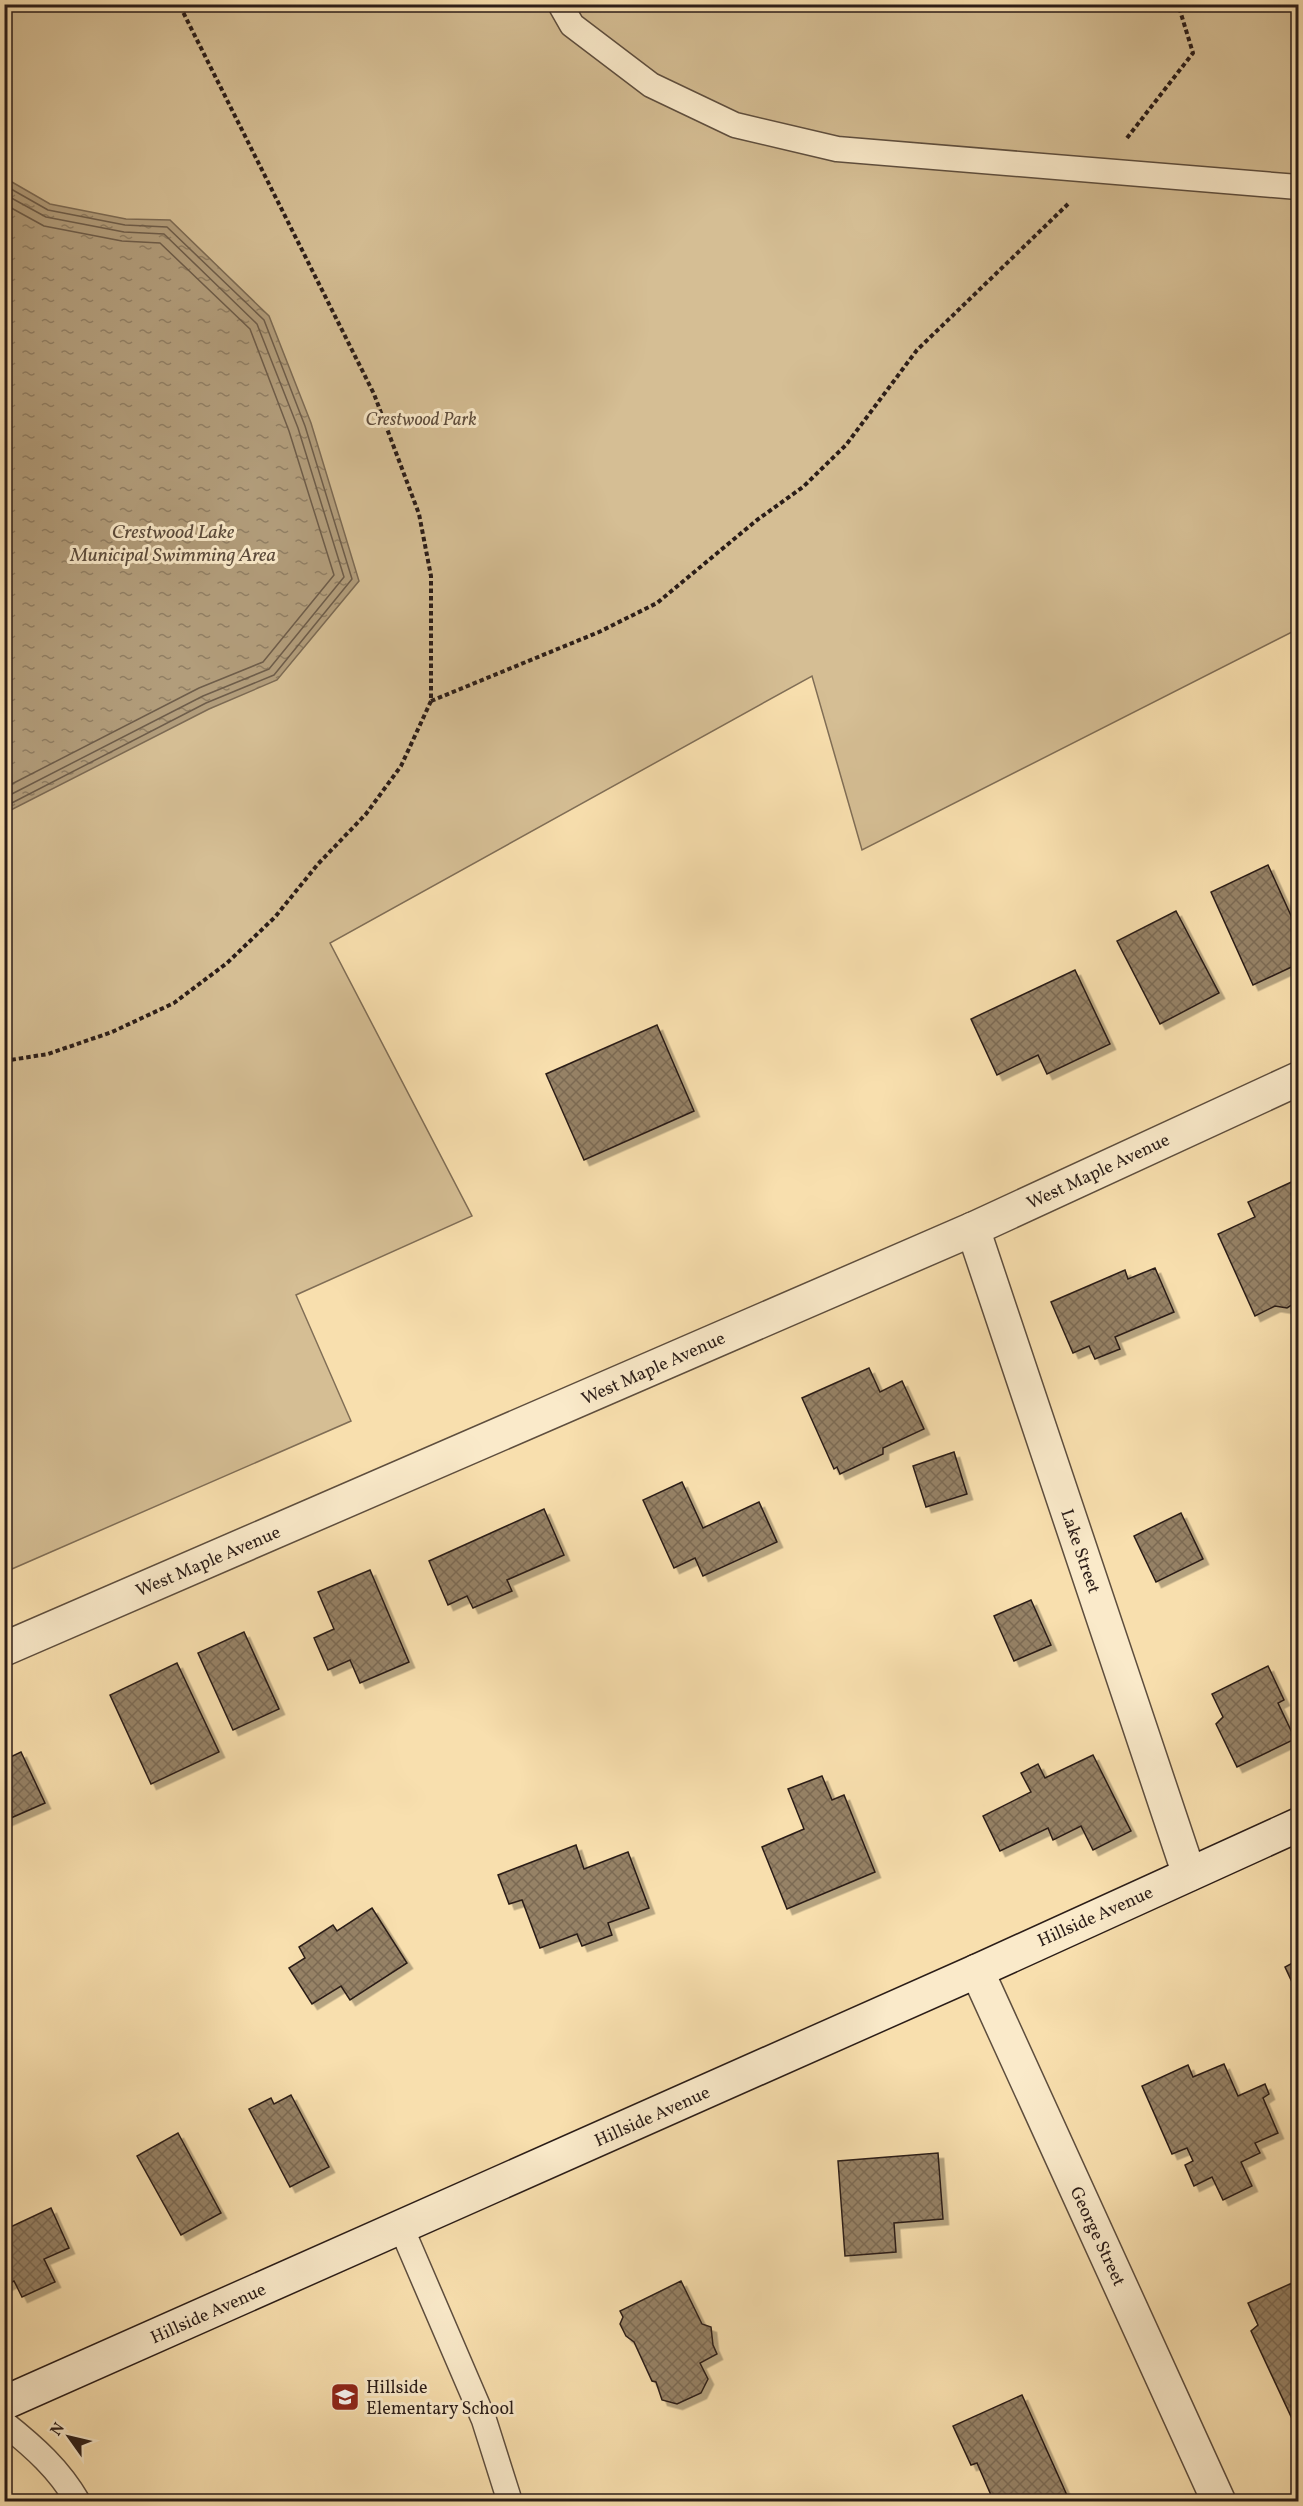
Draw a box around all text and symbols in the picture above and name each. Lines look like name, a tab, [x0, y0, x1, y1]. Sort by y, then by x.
park label: Crestwood Park	[365, 408, 477, 433]
water label: Crestwood Lake Municipal Swimming Area	[69, 519, 276, 570]
street label: West Maple Avenue	[1023, 1128, 1174, 1216]
street label: West Maple Avenue	[578, 1326, 730, 1412]
street label: Lake Street	[1053, 1506, 1106, 1597]
street label: West Maple Avenue	[132, 1521, 285, 1604]
street label: Hillside Avenue	[1034, 1881, 1157, 1954]
street label: Hillside Avenue	[591, 2081, 714, 2154]
street label: George Street	[1063, 2183, 1131, 2291]
street label: Hillside Avenue	[147, 2278, 270, 2351]
place label: Hillside Elementary School	[366, 2376, 514, 2422]
school or university icon: Hillside Elementary School	[329, 2381, 361, 2413]
north arrow	[39, 2407, 99, 2467]
text: N	[46, 2418, 71, 2441]

